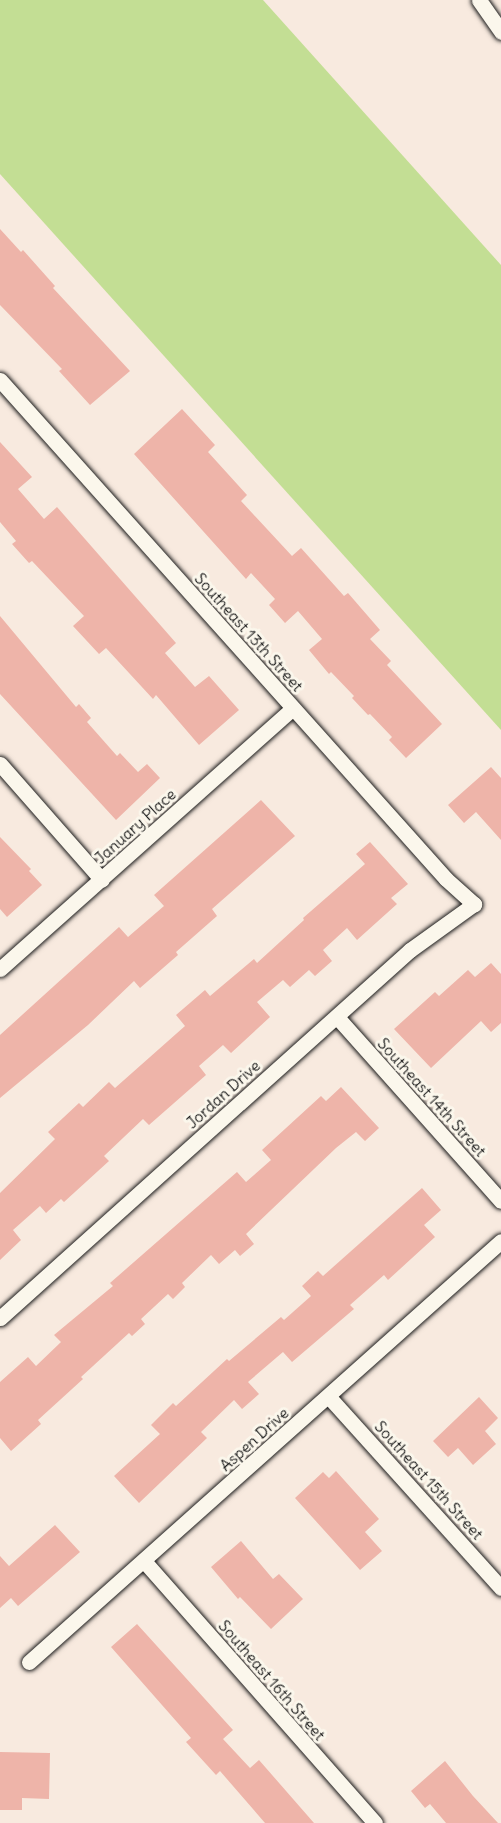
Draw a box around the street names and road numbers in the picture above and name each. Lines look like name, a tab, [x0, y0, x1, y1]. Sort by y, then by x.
street label: Southeast 13th Street	[191, 569, 307, 695]
street label: January Place	[90, 784, 180, 868]
street label: Southeast 14th Street	[374, 1034, 490, 1160]
street label: Jordan Drive	[182, 1056, 264, 1132]
street label: Aspen Drive	[216, 1403, 292, 1475]
street label: Southeast 15th Street	[371, 1417, 487, 1543]
street label: Southeast 16th Street	[215, 1616, 329, 1744]

